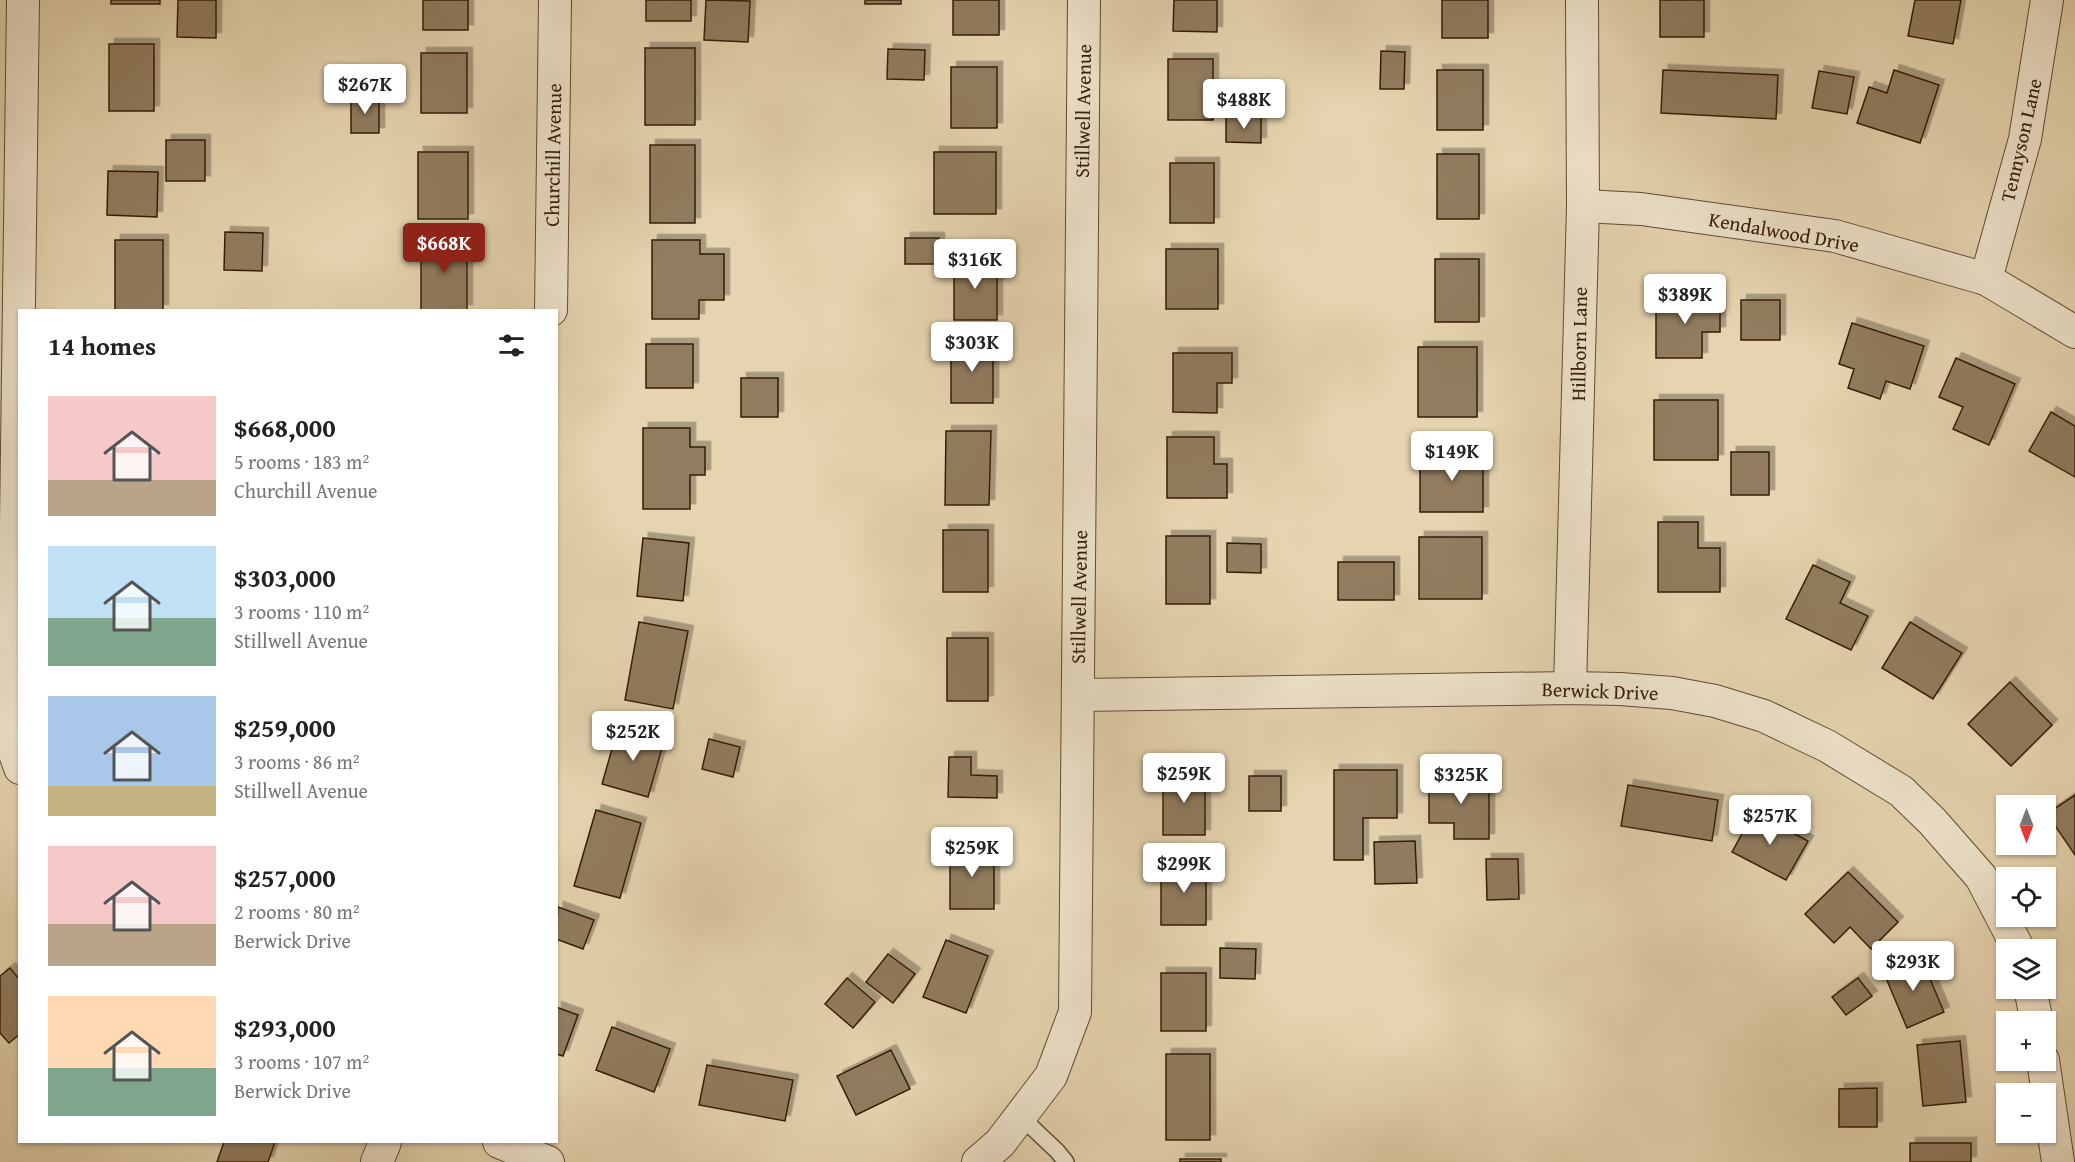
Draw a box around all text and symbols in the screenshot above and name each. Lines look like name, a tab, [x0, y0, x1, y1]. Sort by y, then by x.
street label: Stillwell Avenue	[1067, 44, 1098, 178]
pin: $267K	[323, 64, 407, 115]
text: $267K	[338, 69, 392, 98]
street label: Tennyson Lane	[1992, 75, 2049, 204]
pin: $488K	[1202, 79, 1286, 130]
street label: Churchill Avenue	[537, 83, 568, 227]
text: $488K	[1217, 84, 1271, 113]
street label: Kendalwood Drive	[1707, 204, 1862, 259]
pin: $668K	[402, 223, 486, 274]
text: $668K	[417, 228, 471, 257]
pin: $316K	[933, 239, 1017, 290]
text: $316K	[948, 244, 1002, 273]
pin: $389K	[1643, 274, 1727, 325]
text: $389K	[1658, 279, 1712, 308]
street label: Hillborn Lane	[1563, 287, 1594, 401]
pin: $303K	[930, 322, 1014, 373]
text: 14 homes	[48, 326, 156, 365]
text: $303K	[945, 327, 999, 356]
icon: filters	[495, 329, 528, 362]
text: $668,000	[234, 408, 336, 447]
icon: home	[96, 420, 168, 492]
pin: $149K	[1410, 431, 1494, 482]
text: $149K	[1425, 436, 1479, 465]
text: 5 rooms · 183 m²	[234, 447, 369, 476]
text: Churchill Avenue	[234, 476, 377, 505]
street label: Stillwell Avenue	[1063, 530, 1094, 664]
text: $303,000	[234, 558, 336, 597]
icon: home	[96, 570, 168, 642]
text: 3 rooms · 110 m²	[234, 597, 369, 626]
text: Stillwell Avenue	[234, 626, 368, 655]
street label: Berwick Drive	[1541, 674, 1659, 707]
text: $259,000	[234, 708, 336, 747]
pin: $252K	[591, 711, 675, 762]
text: $252K	[606, 716, 660, 745]
icon: home	[96, 720, 168, 792]
text: 3 rooms · 86 m²	[234, 747, 360, 776]
pin: $259K	[1142, 753, 1226, 804]
pin: $325K	[1419, 754, 1503, 805]
text: $259K	[1157, 758, 1211, 787]
text: $325K	[1434, 759, 1488, 788]
text: Stillwell Avenue	[234, 776, 368, 805]
pin: $257K	[1728, 795, 1812, 846]
north arrow	[1996, 795, 2056, 855]
map controls	[1996, 795, 2056, 1143]
text: $257K	[1743, 800, 1797, 829]
pin: $259K	[930, 827, 1014, 878]
text: $259K	[945, 832, 999, 861]
pin: $299K	[1142, 843, 1226, 894]
text: $299K	[1157, 848, 1211, 877]
text: $257,000	[234, 858, 336, 897]
button: locate	[1996, 867, 2056, 927]
icon: home	[96, 870, 168, 942]
text: 2 rooms · 80 m²	[234, 897, 360, 926]
text: Berwick Drive	[234, 926, 351, 955]
button: layers	[1996, 939, 2056, 999]
pin: $293K	[1871, 941, 1955, 992]
text: $293K	[1886, 946, 1940, 975]
text: $293,000	[234, 1008, 336, 1047]
button: +	[1996, 1011, 2056, 1071]
icon: home	[96, 1020, 168, 1092]
text: 3 rooms · 107 m²	[234, 1047, 369, 1076]
text: Berwick Drive	[234, 1076, 351, 1105]
button: −	[1996, 1083, 2056, 1143]

